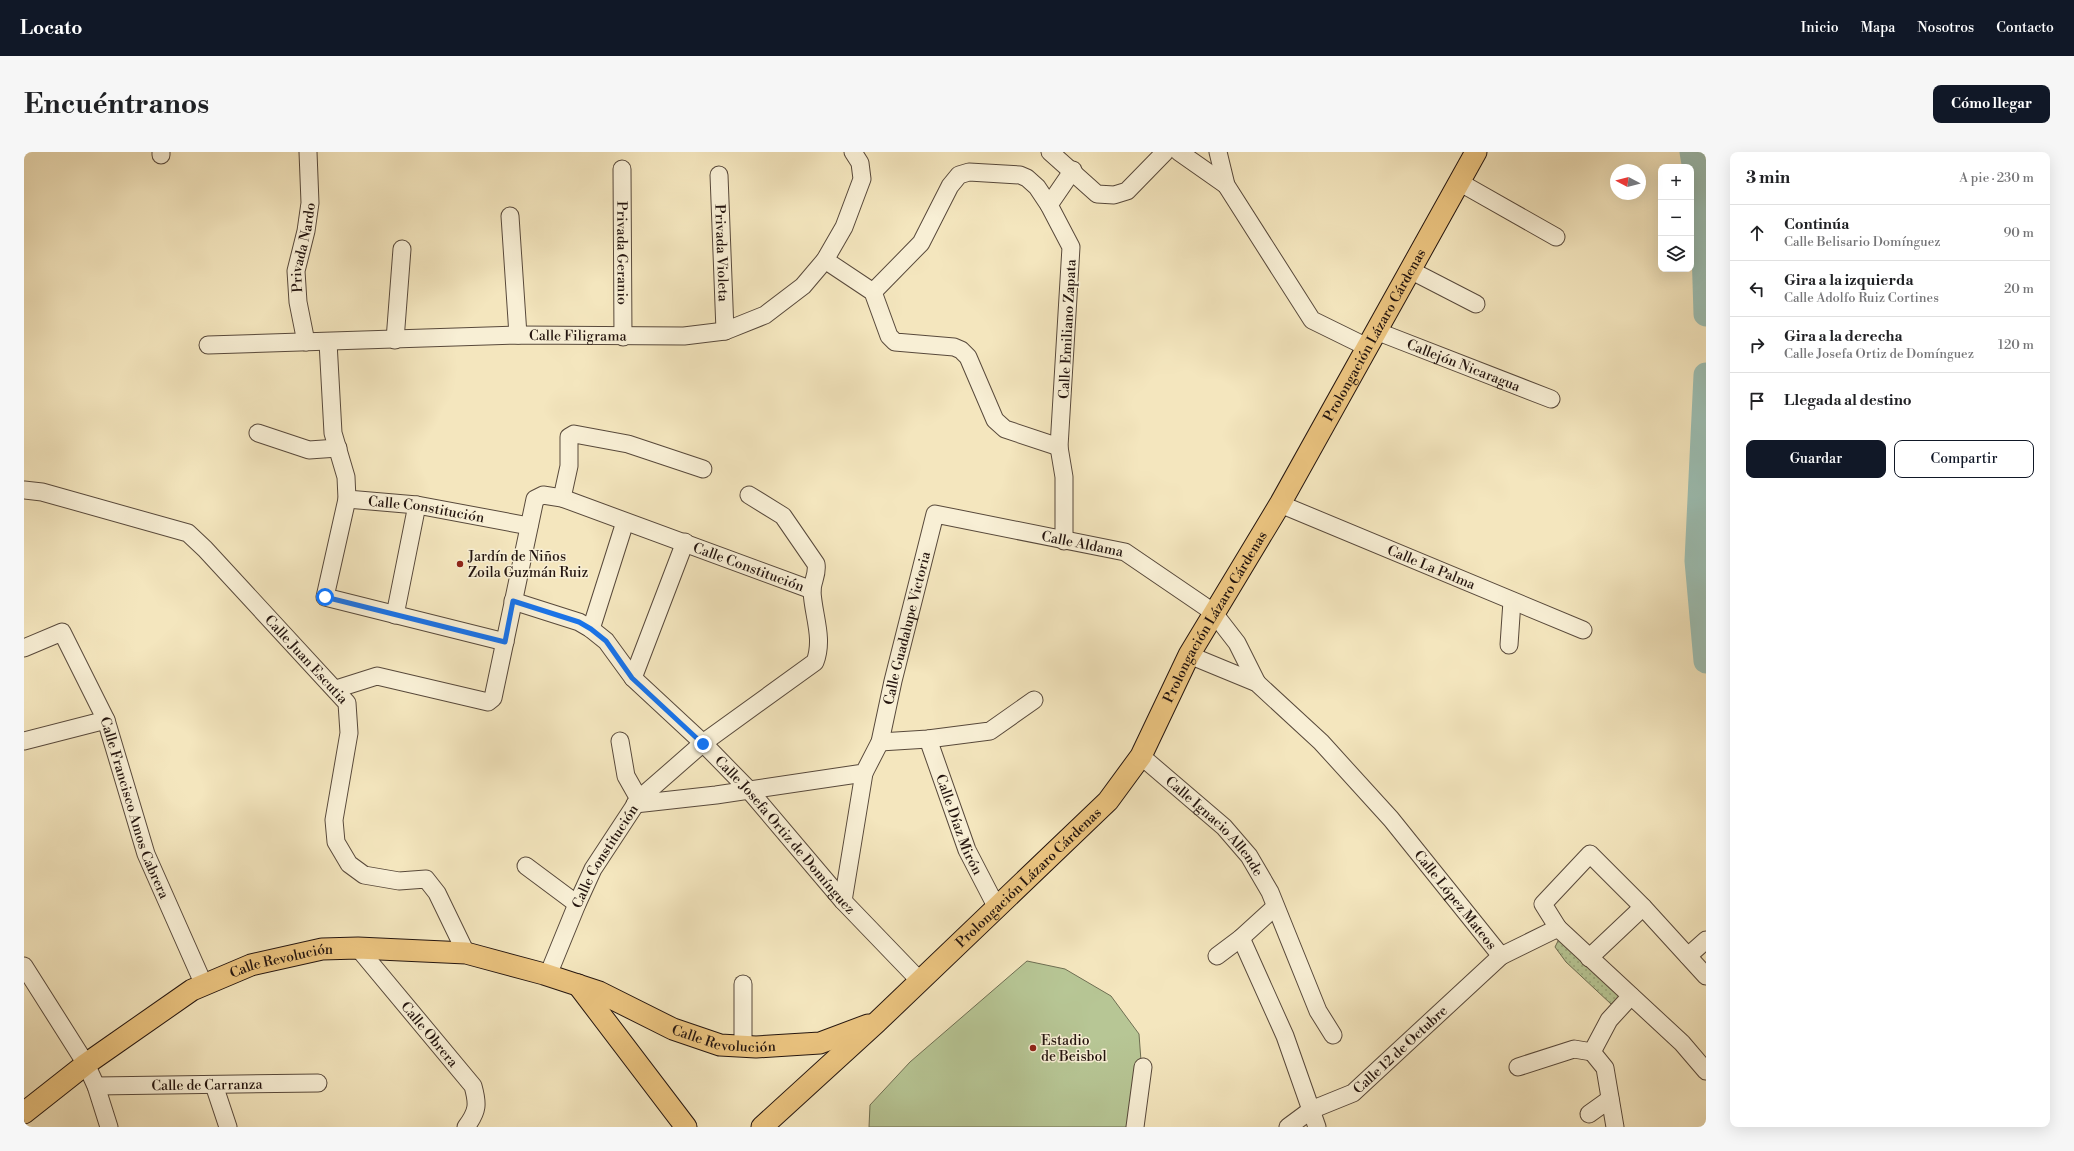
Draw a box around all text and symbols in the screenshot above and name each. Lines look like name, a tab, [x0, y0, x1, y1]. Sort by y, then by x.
text: Locato	[20, 16, 82, 40]
text: Inicio	[1801, 19, 1839, 37]
text: Mapa	[1861, 19, 1895, 37]
text: Nosotros	[1917, 19, 1974, 37]
text: Contacto	[1996, 19, 2054, 37]
button: Cómo llegar	[1933, 85, 2050, 123]
text: Encuéntranos	[24, 87, 209, 122]
north arrow	[1610, 164, 1646, 200]
map controls	[1658, 164, 1694, 272]
button: +	[1658, 164, 1694, 200]
text: 3 min	[1746, 167, 1790, 189]
text: A pie · 230 m	[1959, 170, 2034, 186]
button: −	[1658, 200, 1694, 236]
street label: Privada Nardo	[288, 201, 320, 293]
street label: Privada Geranio	[612, 201, 631, 305]
street label: Privada Violeta	[710, 204, 732, 303]
text: Continúa	[1784, 215, 1849, 234]
icon: ahead	[1746, 222, 1768, 244]
text: 90 m	[2003, 225, 2034, 241]
text: Calle Belisario Domínguez	[1784, 234, 1941, 250]
button: layers	[1658, 236, 1694, 272]
street label: Prolongación Lázaro Cárdenas	[1320, 246, 1430, 425]
street label: Calle Emiliano Zapata	[1055, 258, 1081, 399]
text: Gira a la izquierda	[1784, 271, 1914, 290]
icon: left	[1746, 278, 1768, 300]
text: 20 m	[2004, 281, 2034, 297]
text: Calle Adolfo Ruiz Cortines	[1784, 290, 1939, 306]
street label: Calle Filigrama	[529, 327, 628, 346]
text: Gira a la derecha	[1784, 327, 1903, 346]
icon: right	[1746, 334, 1768, 356]
street label: Callejón Nicaragua	[1404, 336, 1524, 397]
text: 120 m	[1998, 337, 2034, 353]
text: Calle Josefa Ortiz de Domínguez	[1784, 346, 1974, 362]
icon: arrive	[1746, 390, 1768, 412]
text: Llegada al destino	[1784, 391, 1912, 410]
button: Guardar	[1746, 440, 1886, 478]
button: Compartir	[1894, 440, 2034, 478]
street label: Calle Constitución	[367, 493, 486, 528]
street label: Calle Aldama	[1040, 527, 1126, 562]
street label: Prolongación Lázaro Cárdenas	[1160, 528, 1272, 706]
street label: Calle Constitución	[690, 539, 807, 597]
street label: Calle La Palma	[1384, 542, 1479, 595]
place label: Jardín de Niños Zoila Guzmán Ruiz	[467, 548, 589, 582]
street label: Calle Guadalupe Victoria	[880, 549, 935, 707]
marker: Jardín de Niños Zoila Guzmán Ruiz	[455, 559, 465, 569]
route start	[316, 588, 334, 606]
street label: Calle Juan Escutia	[260, 612, 352, 709]
street label: Calle Francisco Amos Cabrera	[96, 715, 173, 903]
route end	[694, 735, 712, 753]
street label: Calle Josefa Ortiz de Domínguez	[710, 752, 859, 919]
street label: Calle Díaz Mirón	[931, 772, 987, 879]
street label: Calle Ignacio Allende	[1161, 773, 1267, 880]
street label: Calle Constitución	[568, 801, 643, 911]
street label: Prolongación Lázaro Cárdenas	[952, 804, 1106, 952]
street label: Calle López Mateos	[1410, 847, 1500, 954]
street label: Calle Revolución	[227, 941, 334, 983]
street label: Calle Obrera	[396, 998, 462, 1072]
street label: Calle 12 de Octubre	[1350, 1002, 1452, 1098]
street label: Calle Revolución	[669, 1021, 777, 1057]
place label: Estadio de Beisbol	[1041, 1032, 1107, 1066]
marker: Estadio de Beisbol	[1028, 1043, 1038, 1053]
street label: Calle de Carranza	[151, 1076, 264, 1095]

